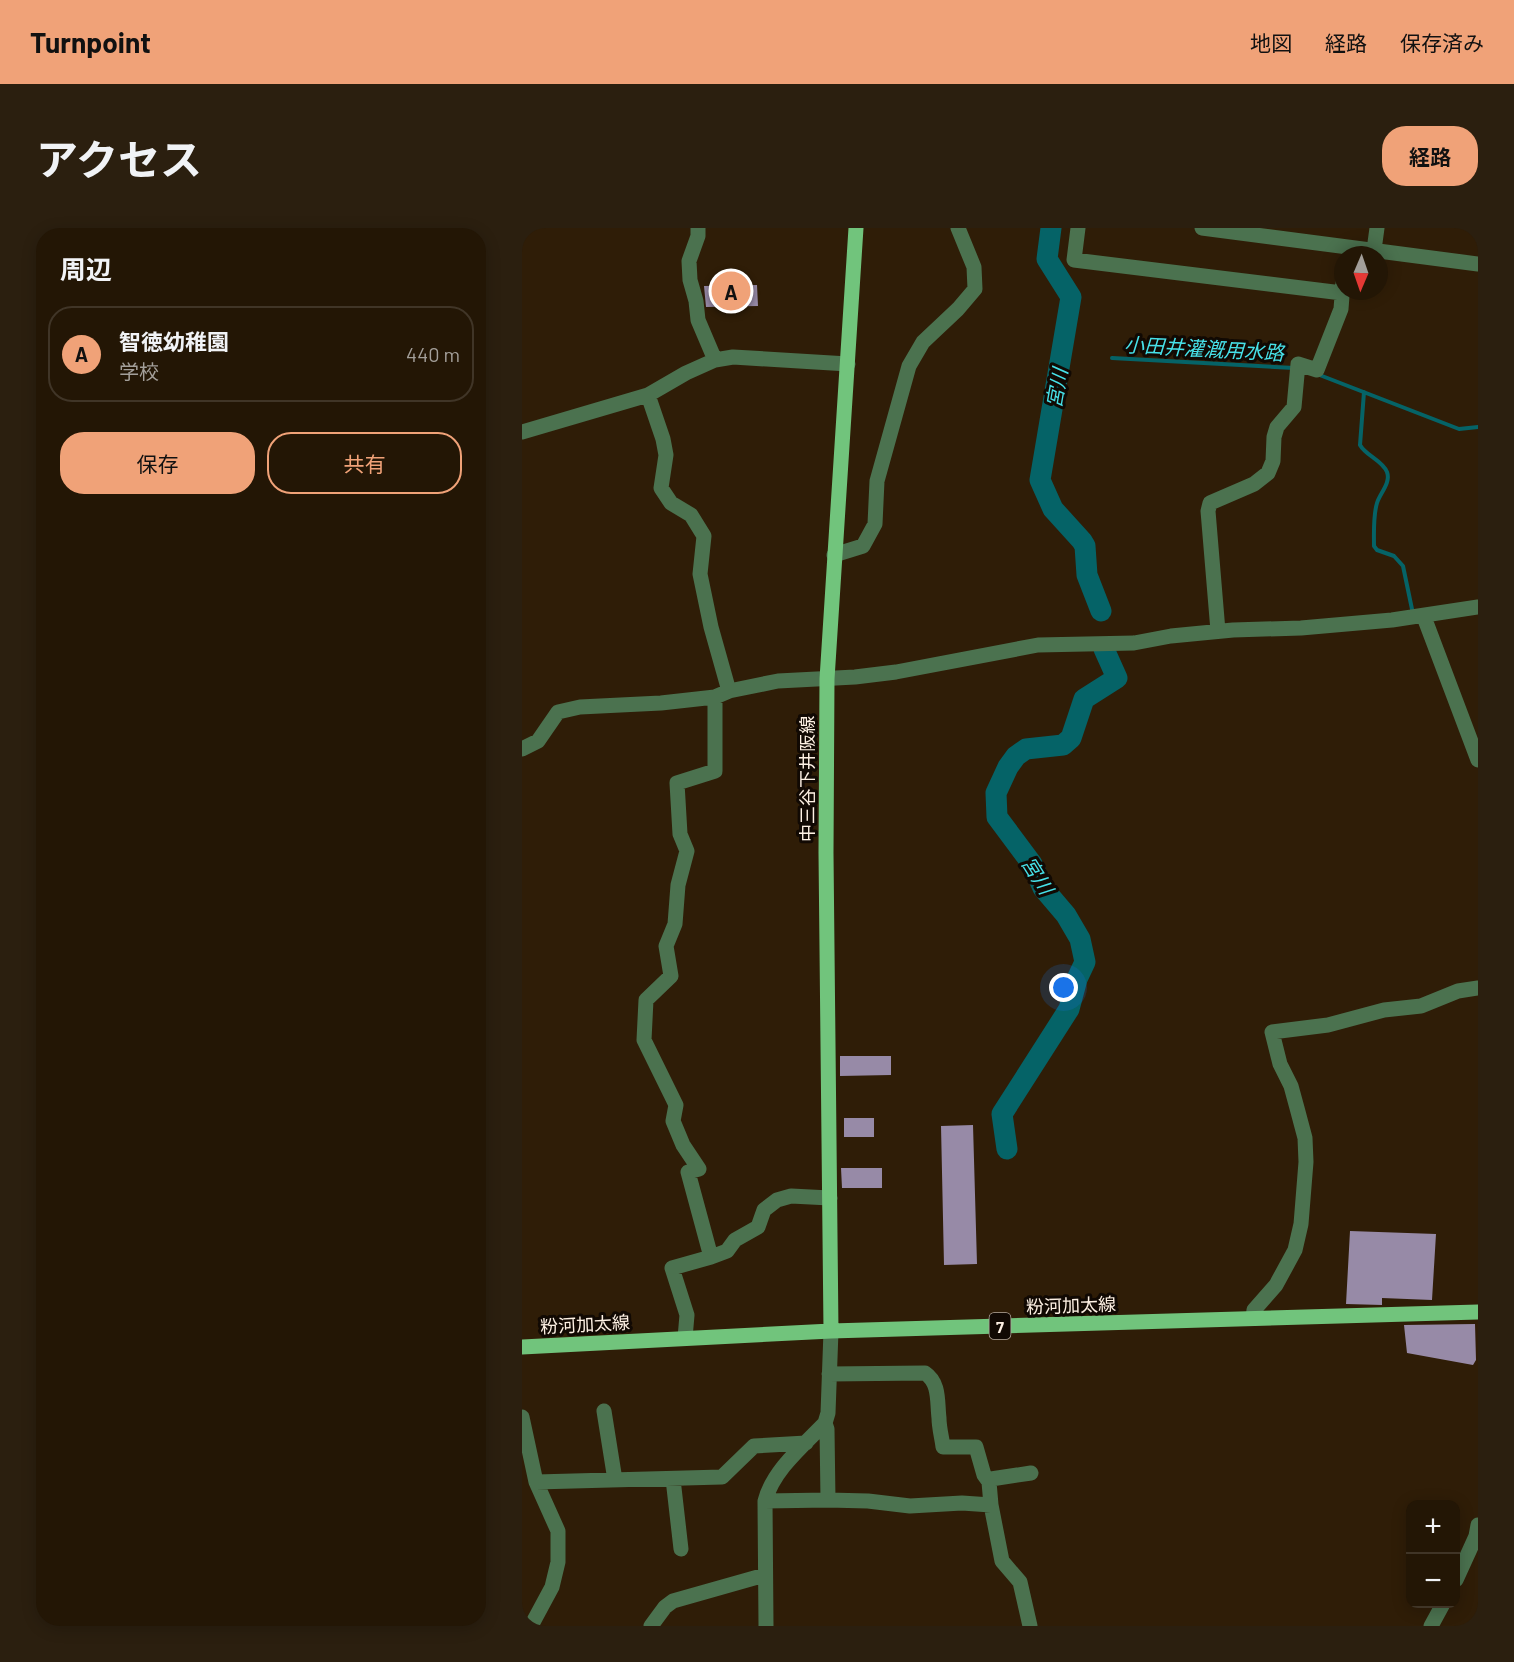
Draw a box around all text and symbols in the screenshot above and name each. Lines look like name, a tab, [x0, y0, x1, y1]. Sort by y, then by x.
text: Turnpoint	[30, 25, 151, 59]
text: 地図	[1250, 30, 1292, 55]
text: 経路	[1325, 30, 1367, 55]
text: 保存済み	[1400, 30, 1484, 55]
button: 経路	[1382, 126, 1478, 186]
text: アクセス	[36, 133, 202, 183]
north arrow	[1334, 246, 1388, 300]
text: 周辺	[60, 253, 112, 284]
pin: A	[712, 268, 750, 314]
text: 智徳幼稚園	[119, 328, 229, 354]
water label: 小田井灌漑用水路	[1123, 332, 1287, 364]
text: A	[75, 342, 88, 366]
text: 440 m	[406, 342, 460, 366]
text: 学校	[119, 359, 159, 383]
water label: 宮川	[1041, 364, 1072, 410]
button: 保存	[60, 432, 255, 494]
button: 共有	[267, 432, 462, 494]
street label: 中三谷下井阪線	[796, 716, 818, 842]
water label: 宮川	[1017, 852, 1060, 900]
your location	[1049, 973, 1078, 1002]
street label: 粉河加太線	[1026, 1292, 1116, 1318]
street label: 粉河加太線	[539, 1311, 631, 1337]
road number: 7	[990, 1313, 1010, 1339]
map controls	[1406, 1500, 1460, 1608]
button: +	[1406, 1500, 1460, 1554]
button: −	[1406, 1554, 1460, 1608]

